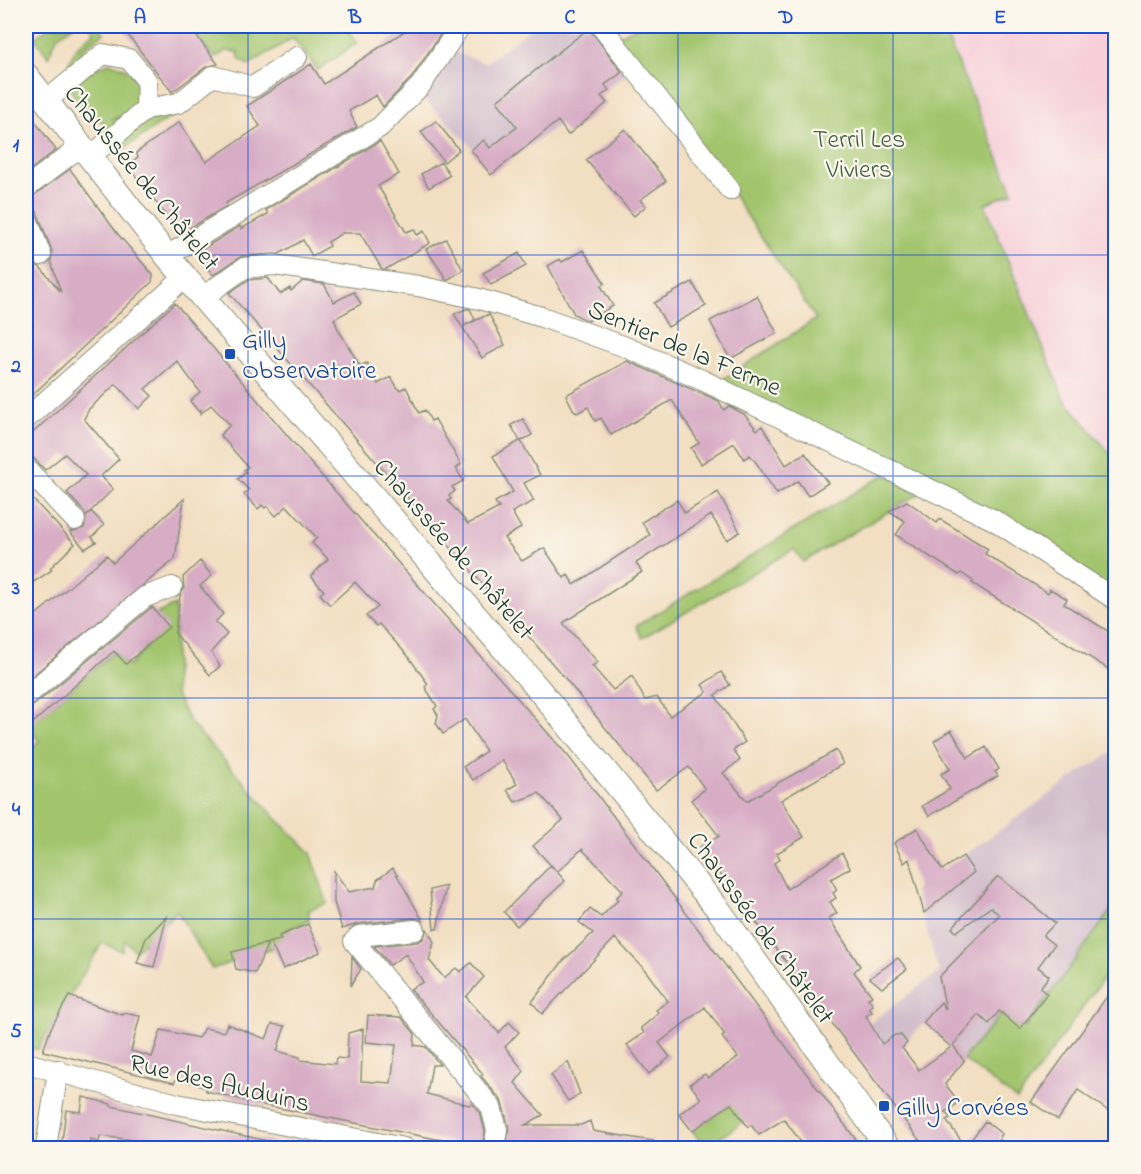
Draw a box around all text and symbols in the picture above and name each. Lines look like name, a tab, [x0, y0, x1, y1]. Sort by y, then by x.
text: A	[134, 4, 146, 33]
text: B	[347, 4, 362, 33]
text: C	[565, 4, 576, 33]
text: D	[778, 4, 793, 33]
text: E	[994, 4, 1006, 33]
street label: Chaussée de Châtelet	[53, 77, 228, 281]
park label: Terril Les Viviers	[813, 122, 905, 190]
text: 1	[13, 132, 20, 161]
street label: Sentier de la Ferme	[581, 292, 787, 408]
place label: Gilly Observatoire	[242, 323, 377, 391]
marker: Gilly Observatoire	[223, 347, 237, 361]
text: 2	[10, 353, 21, 382]
street label: Chaussée de Châtelet	[363, 451, 543, 650]
text: 3	[11, 575, 20, 604]
text: 4	[12, 796, 21, 825]
street label: Chaussée de Châtelet	[677, 824, 843, 1033]
text: 5	[10, 1018, 22, 1047]
street label: Rue des Auduins	[125, 1046, 313, 1124]
place label: Gilly Corvées	[896, 1090, 1029, 1128]
marker: Gilly Corvées	[877, 1099, 891, 1113]

